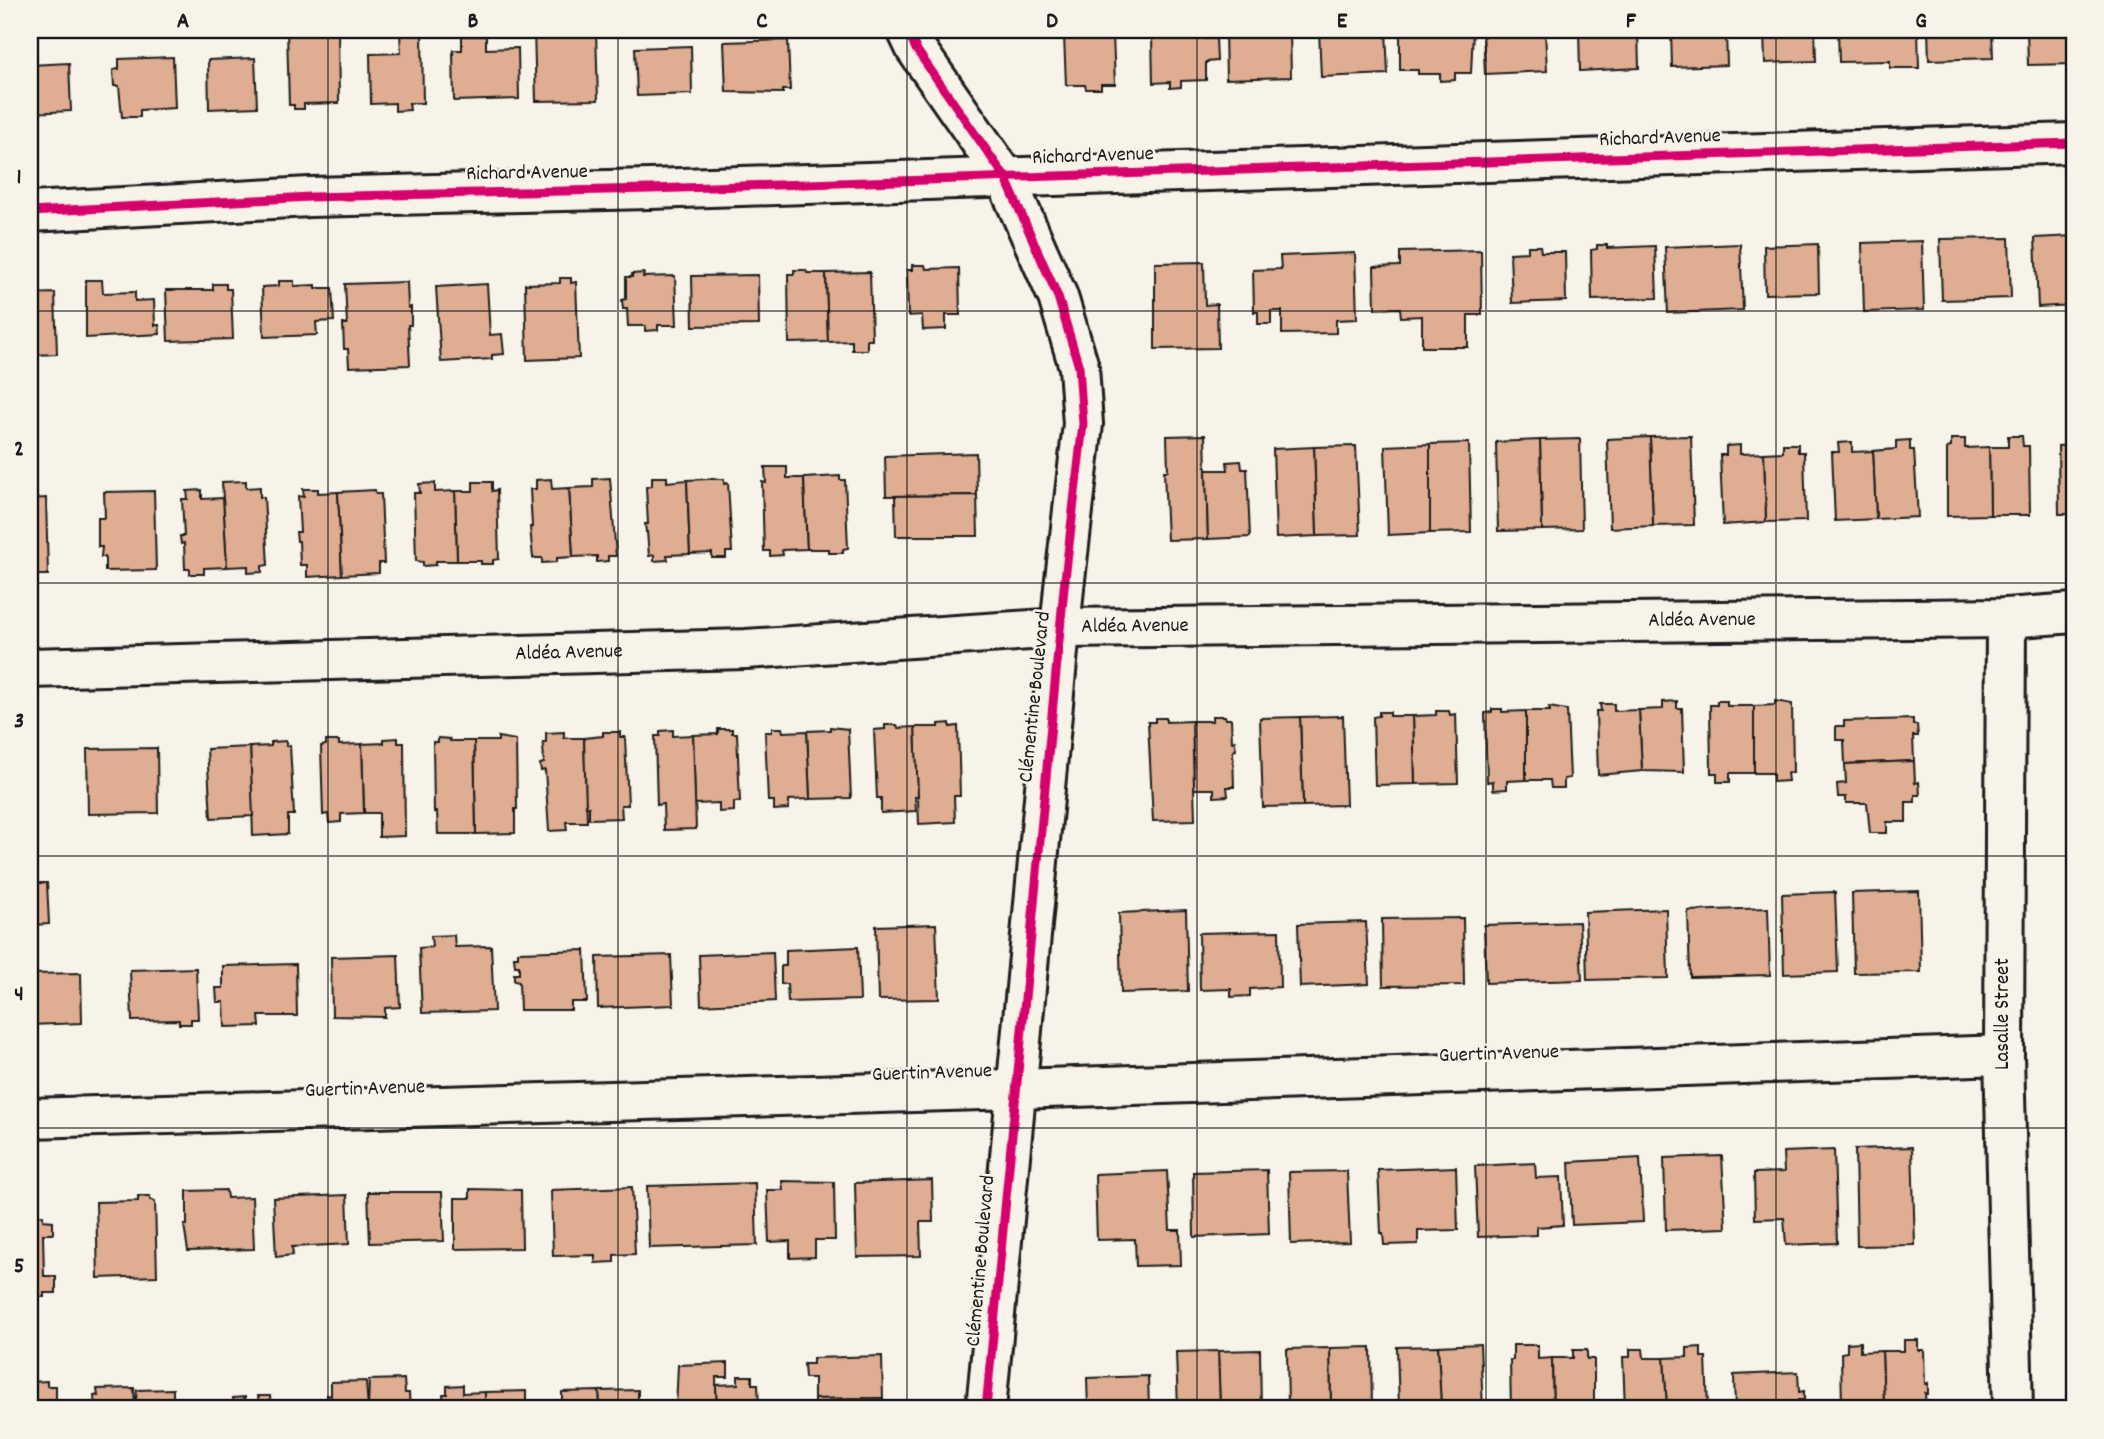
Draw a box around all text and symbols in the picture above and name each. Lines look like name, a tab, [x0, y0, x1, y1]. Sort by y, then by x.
text: A	[177, 6, 189, 39]
text: B	[468, 6, 479, 39]
text: C	[756, 6, 768, 39]
text: D	[1046, 6, 1058, 39]
text: E	[1337, 6, 1348, 39]
text: F	[1626, 6, 1637, 39]
text: G	[1915, 6, 1927, 39]
street label: Richard Avenue	[1599, 122, 1721, 156]
street label: Richard Avenue	[1032, 140, 1154, 174]
street label: Richard Avenue	[466, 158, 588, 190]
text: 1	[16, 162, 22, 195]
text: 2	[14, 434, 24, 467]
street label: Aldéa Avenue	[1648, 606, 1756, 637]
street label: Clémentine Boulevard	[1012, 610, 1060, 784]
street label: Aldéa Avenue	[1081, 612, 1189, 643]
street label: Aldéa Avenue	[515, 637, 623, 670]
text: 3	[14, 706, 24, 739]
street label: Lasalle Street	[1989, 958, 2019, 1070]
text: 4	[14, 979, 24, 1012]
street label: Guertin Avenue	[1438, 1038, 1560, 1072]
street label: Guertin Avenue	[871, 1057, 993, 1091]
street label: Guertin Avenue	[304, 1073, 426, 1107]
street label: Clémentine Boulevard	[960, 1174, 1004, 1348]
text: 5	[14, 1251, 24, 1284]

